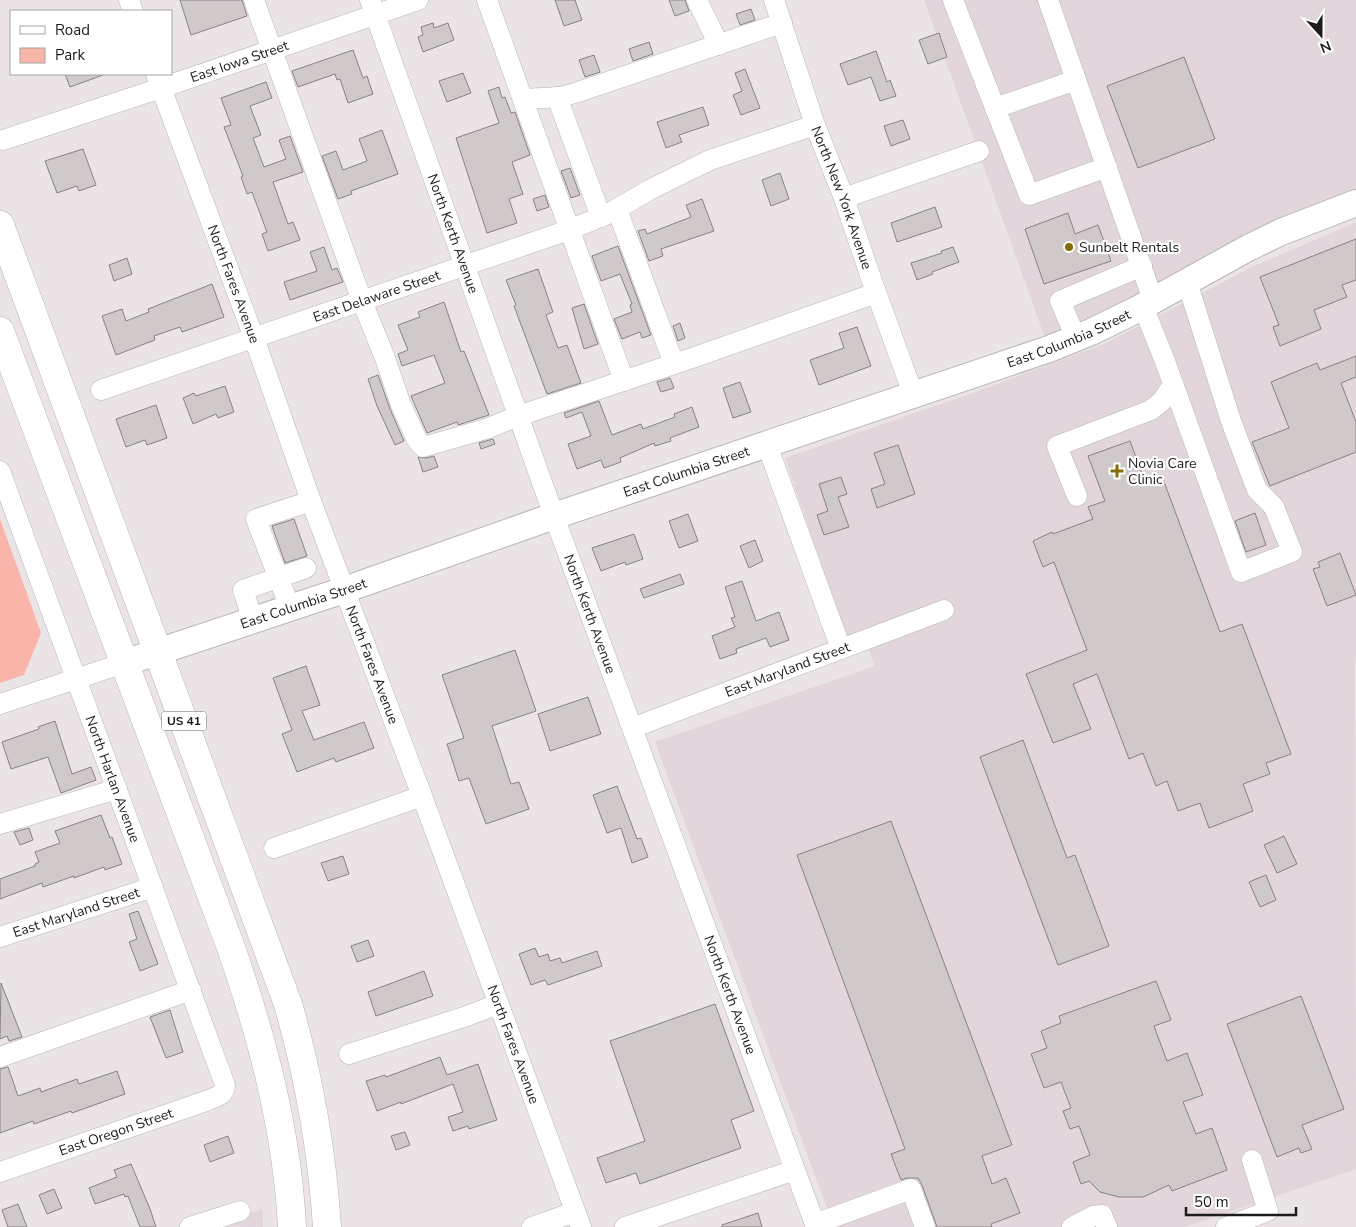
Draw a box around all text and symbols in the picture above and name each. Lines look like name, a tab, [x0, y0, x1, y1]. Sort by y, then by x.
legend	[10, 10, 172, 75]
north arrow	[1296, 10, 1346, 60]
text: Road	[55, 20, 90, 40]
street label: East Iowa Street	[187, 36, 291, 87]
text: N	[1317, 36, 1334, 57]
text: Park	[55, 45, 85, 65]
street label: North New York Avenue	[807, 123, 877, 272]
street label: North Kerth Avenue	[423, 171, 483, 296]
street label: North Fares Avenue	[203, 222, 265, 346]
place label: Sunbelt Rentals	[1079, 238, 1180, 257]
marker: Sunbelt Rentals	[1063, 241, 1075, 253]
street label: East Delaware Street	[310, 265, 443, 326]
street label: East Columbia Street	[1004, 305, 1134, 372]
street label: East Columbia Street	[621, 441, 752, 502]
place label: Novia Care Clinic	[1128, 454, 1197, 489]
marker: Novia Care Clinic	[1110, 464, 1124, 478]
street label: North Kerth Avenue	[559, 552, 621, 676]
street label: East Columbia Street	[238, 573, 369, 633]
street label: North Fares Avenue	[342, 603, 403, 726]
street label: East Maryland Street	[722, 637, 853, 702]
road number: US 41	[162, 711, 206, 730]
street label: North Harlan Avenue	[81, 713, 145, 845]
street label: East Maryland Street	[10, 883, 142, 942]
street label: North Kerth Avenue	[700, 932, 761, 1057]
street label: North Fares Avenue	[483, 982, 544, 1106]
street label: East Oregon Street	[56, 1104, 176, 1160]
scale bar	[1186, 1184, 1296, 1216]
text: 50 m	[1194, 1192, 1229, 1212]

